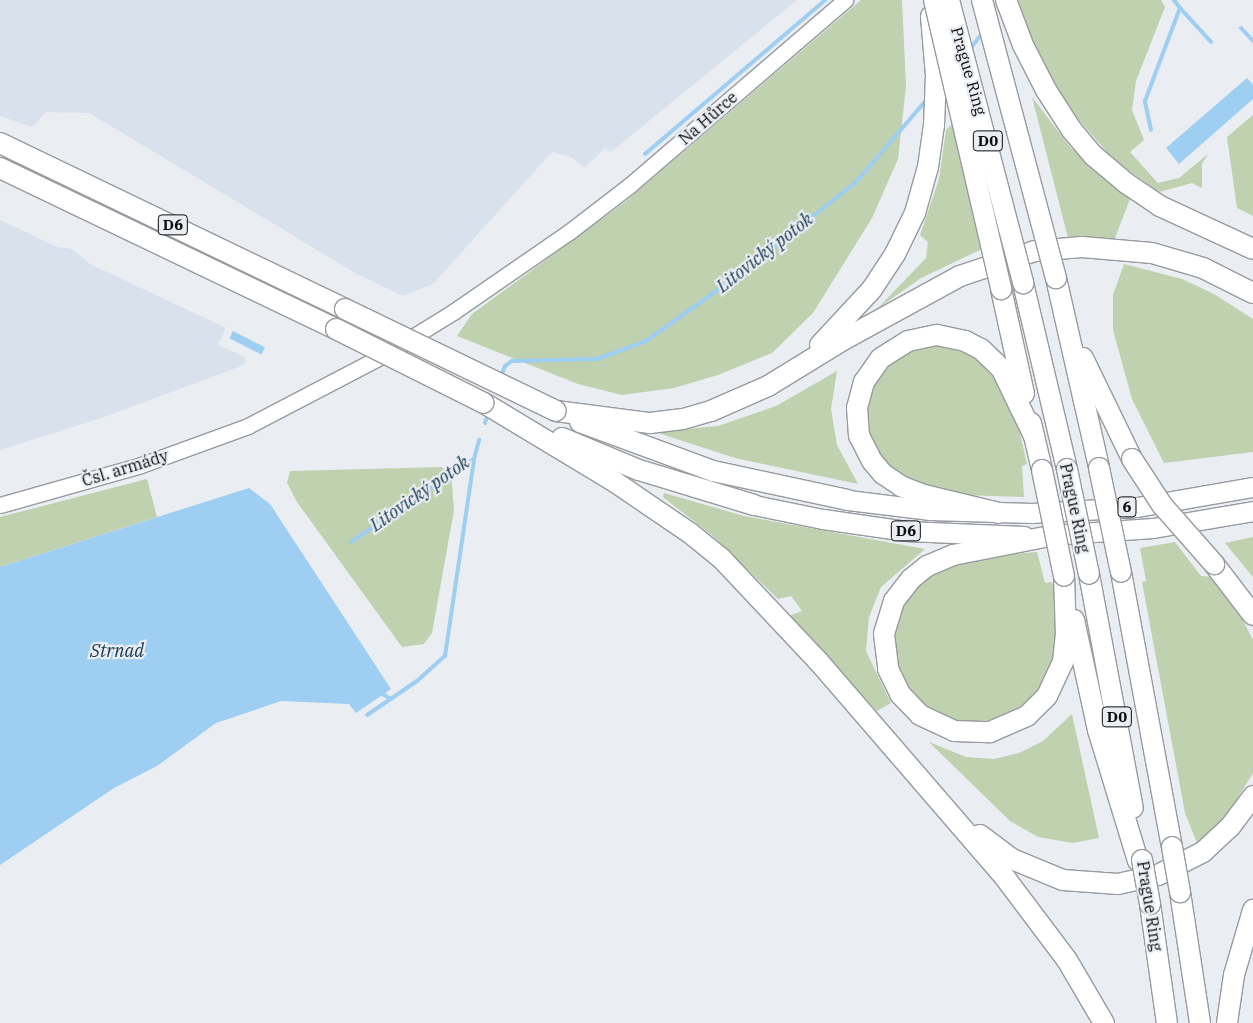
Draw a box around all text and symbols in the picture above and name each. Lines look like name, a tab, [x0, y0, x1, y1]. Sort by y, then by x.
street label: Prague Ring	[947, 25, 991, 117]
street label: Na Hůrce	[675, 87, 741, 149]
road number: D0	[972, 128, 1004, 154]
water label: Litovický potok	[712, 209, 818, 297]
road number: D6	[157, 212, 189, 238]
street label: Čsl. armády	[80, 446, 170, 490]
water label: Litovický potok	[366, 452, 474, 536]
street label: Prague Ring	[1056, 461, 1094, 555]
road number: 6	[1117, 494, 1137, 520]
road number: D6	[890, 518, 922, 544]
water label: Strnad	[90, 640, 144, 662]
road number: D0	[1101, 704, 1133, 730]
street label: Prague Ring	[1133, 859, 1167, 953]

